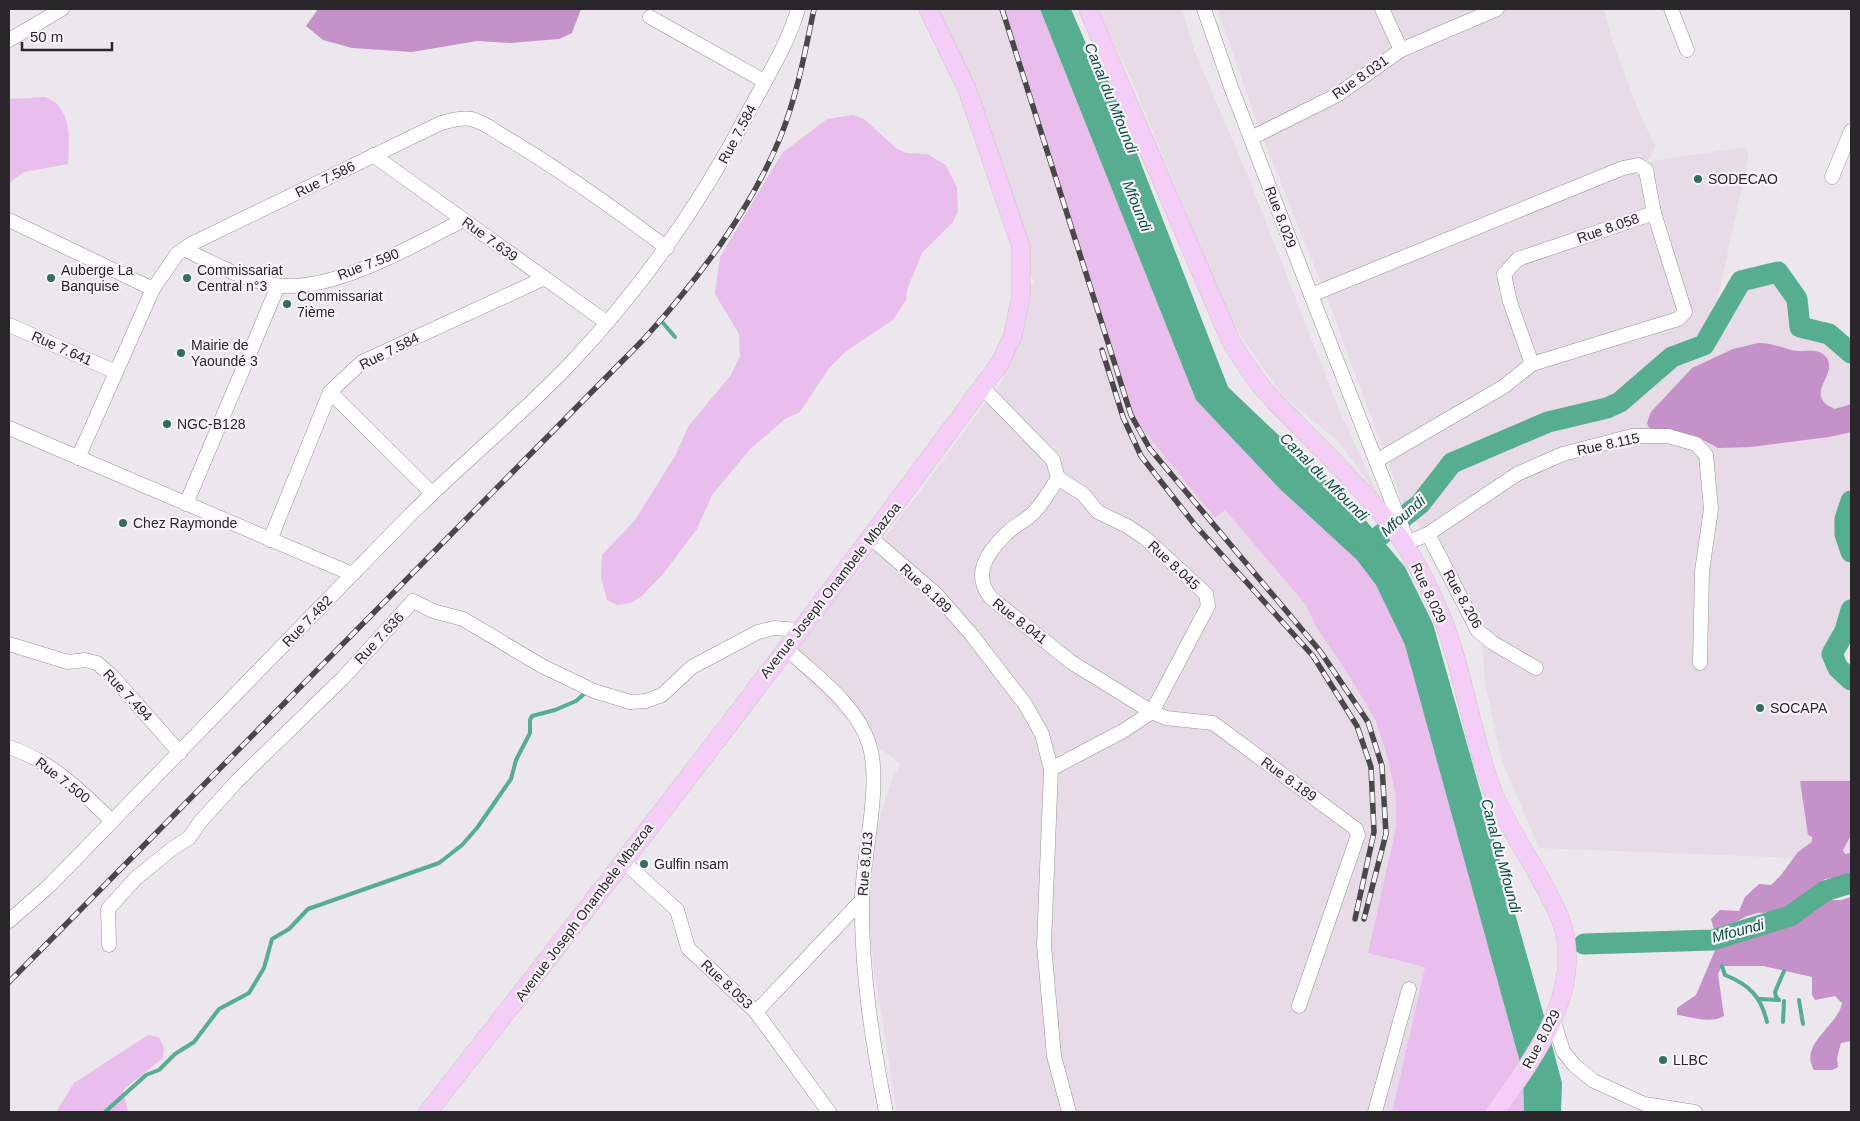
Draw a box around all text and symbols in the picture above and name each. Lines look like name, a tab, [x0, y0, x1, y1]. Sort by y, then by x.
scale bar	[22, 20, 112, 52]
text: 50 m	[30, 28, 63, 45]
water label: Canal du Mfoundi	[1082, 40, 1142, 156]
street label: Rue 8.031	[1329, 52, 1391, 102]
street label: Rue 7.584	[715, 102, 759, 166]
street label: Rue 7.586	[292, 158, 358, 200]
place label: SODECAO	[1708, 171, 1778, 187]
marker: SODECAO	[1692, 173, 1704, 185]
water label: Mfoundi	[1120, 178, 1156, 234]
street label: Rue 8.029	[1262, 184, 1300, 250]
street label: Rue 8.058	[1575, 210, 1641, 246]
street label: Rue 7.639	[459, 214, 521, 265]
street label: Rue 7.590	[335, 245, 401, 283]
place label: Auberge La Banquise	[61, 262, 134, 294]
place label: Commissariat Central n°3	[197, 262, 283, 294]
marker: Auberge La Banquise	[45, 272, 57, 284]
marker: Commissariat Central n°3	[181, 272, 193, 284]
place label: Commissariat 7ième	[297, 288, 383, 320]
marker: Commissariat 7ième	[281, 298, 293, 310]
street label: Rue 7.641	[29, 328, 95, 369]
street label: Rue 7.584	[357, 329, 422, 373]
place label: Mairie de Yaoundé 3	[191, 337, 258, 369]
marker: Mairie de Yaoundé 3	[175, 347, 187, 359]
place label: NGC-B128	[177, 416, 246, 432]
marker: NGC-B128	[161, 418, 173, 430]
water label: Canal du Mfoundi	[1277, 429, 1372, 525]
street label: Rue 8.115	[1575, 430, 1641, 458]
water label: Mfoundi	[1377, 491, 1429, 540]
street label: Avenue Joseph Onambele Mbazoa	[756, 499, 904, 681]
place label: Chez Raymonde	[133, 515, 237, 531]
marker: Chez Raymonde	[117, 517, 129, 529]
street label: Rue 8.045	[1145, 537, 1203, 593]
street label: Rue 8.189	[897, 560, 955, 616]
street label: Rue 8.029	[1408, 560, 1450, 626]
street label: Rue 8.206	[1440, 567, 1486, 631]
street label: Rue 7.482	[279, 592, 335, 650]
street label: Rue 8.041	[990, 595, 1051, 647]
street label: Rue 7.636	[351, 609, 407, 667]
street label: Rue 7.494	[100, 666, 156, 724]
place label: SOCAPA	[1770, 700, 1828, 716]
marker: SOCAPA	[1754, 702, 1766, 714]
street label: Rue 7.500	[33, 754, 94, 806]
street label: Rue 8.189	[1258, 754, 1320, 805]
water label: Canal du Mfoundi	[1478, 797, 1525, 915]
street label: Avenue Joseph Onambele Mbazoa	[512, 820, 656, 1004]
street label: Rue 8.013	[854, 831, 876, 897]
place label: Gulfin nsam	[654, 856, 729, 872]
marker: Gulfin nsam	[638, 858, 650, 870]
water label: Mfoundi	[1710, 915, 1766, 946]
street label: Rue 8.053	[698, 956, 756, 1012]
street label: Rue 8.029	[1519, 1007, 1563, 1071]
place label: LLBC	[1673, 1052, 1708, 1068]
marker: LLBC	[1657, 1054, 1669, 1066]

